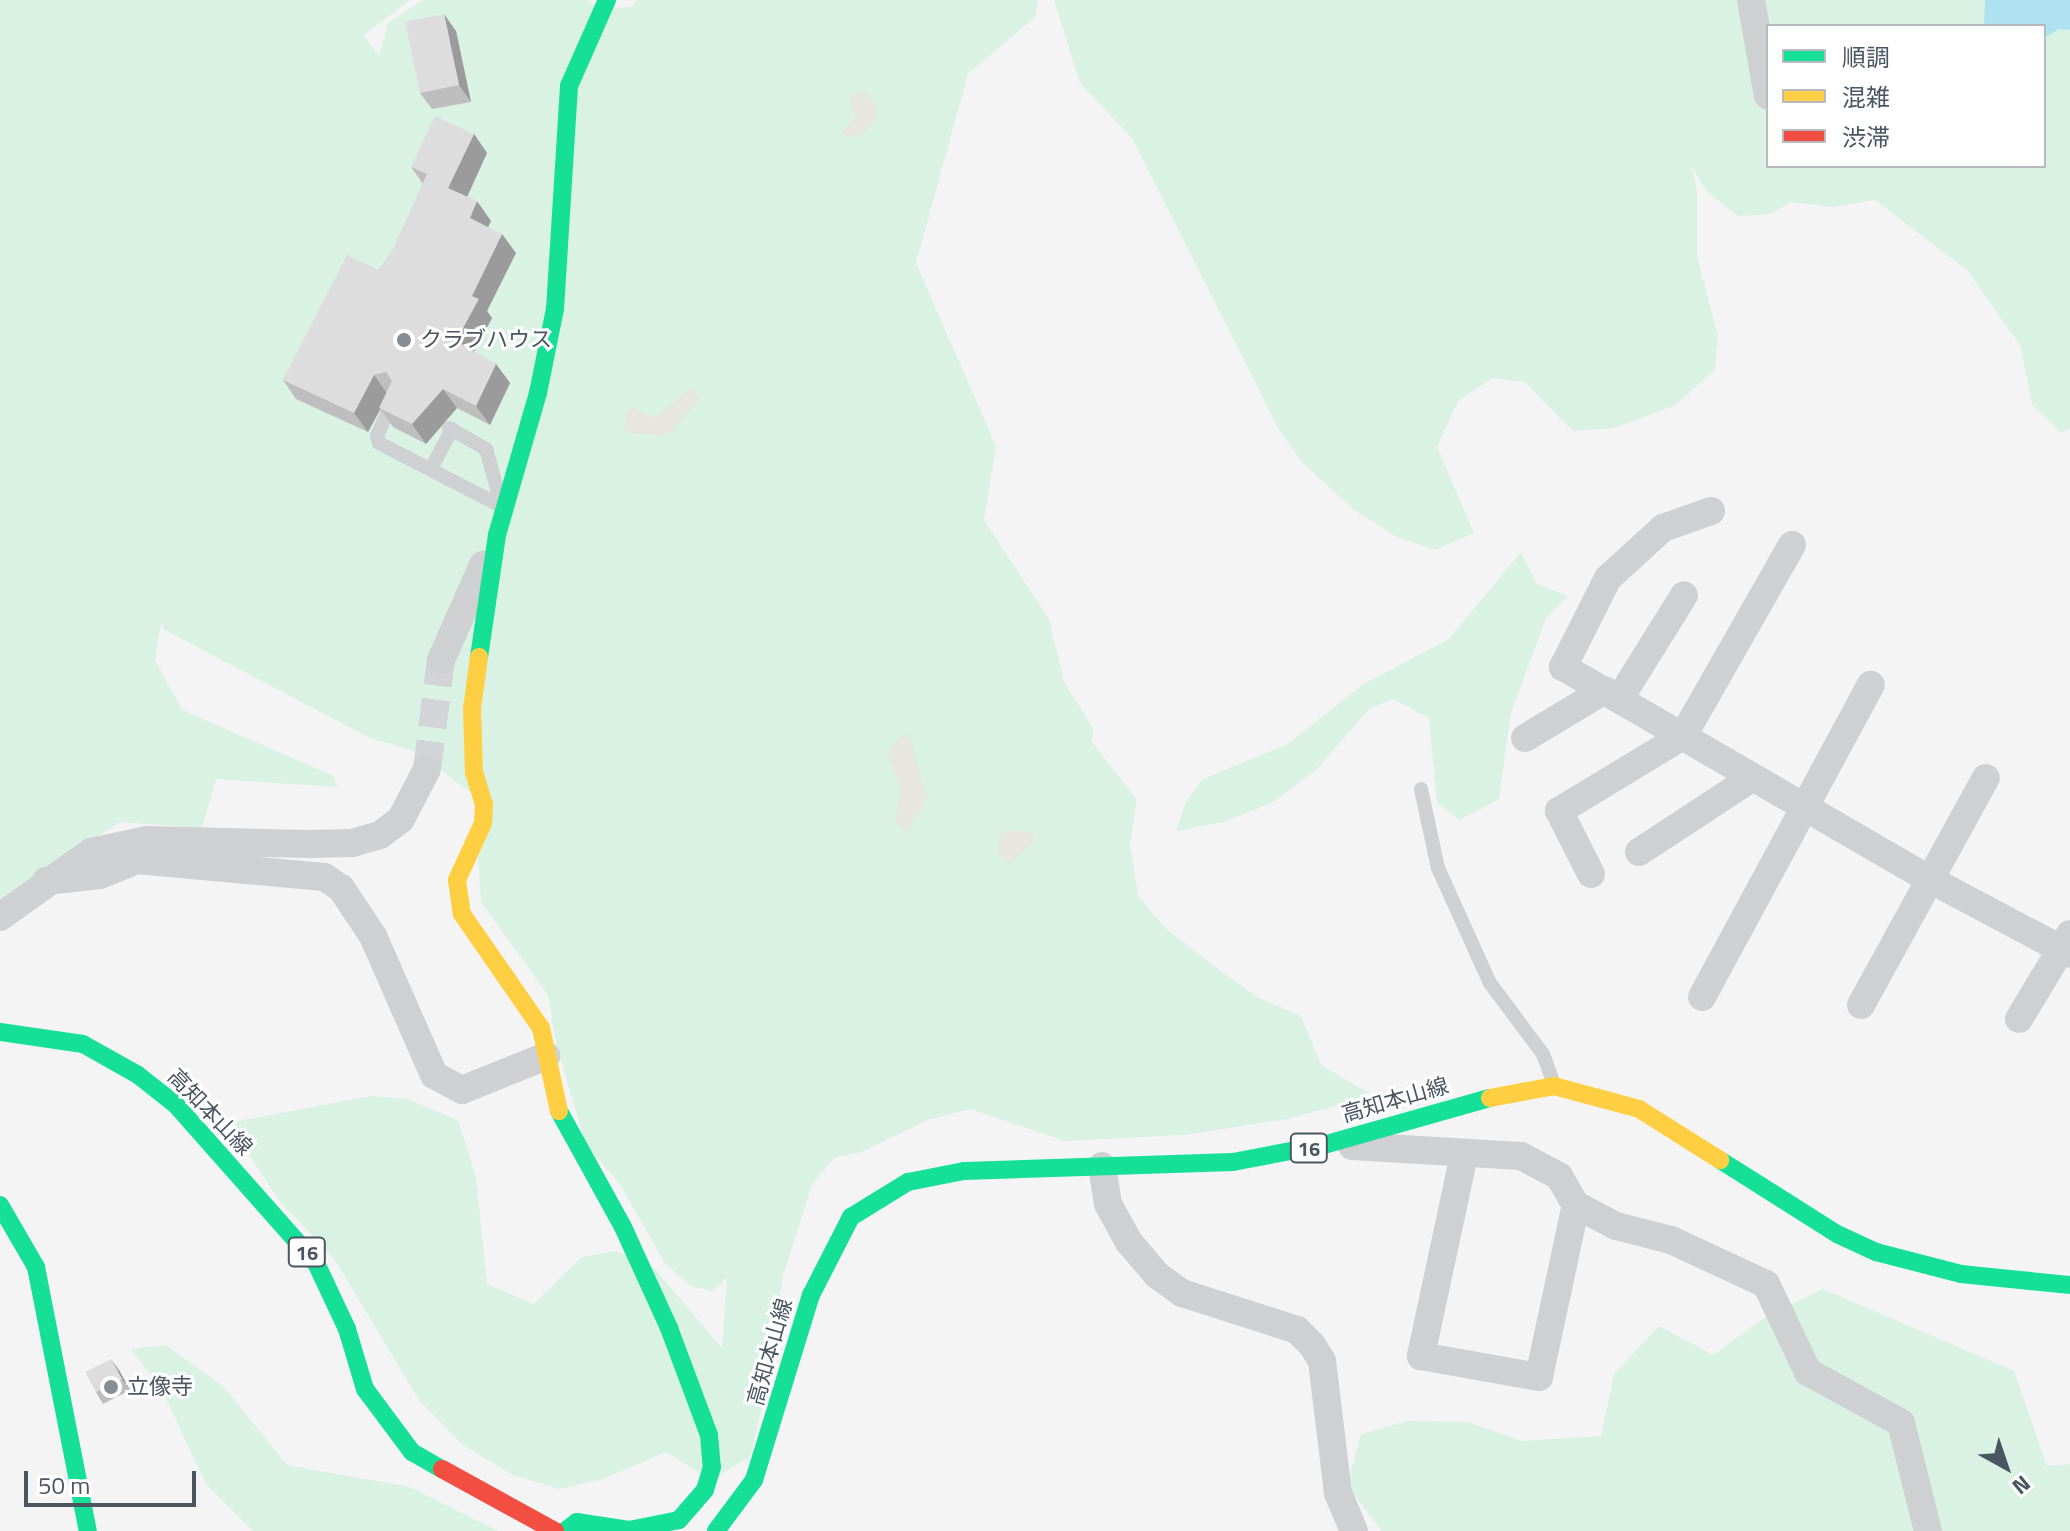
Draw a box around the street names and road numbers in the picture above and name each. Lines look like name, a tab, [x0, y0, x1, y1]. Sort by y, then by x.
street label: 高知本山線	[162, 1063, 258, 1161]
street label: 高知本山線	[1338, 1072, 1452, 1128]
road number: 16	[1289, 1132, 1329, 1164]
road number: 16	[287, 1236, 327, 1268]
street label: 高知本山線	[742, 1295, 798, 1409]

